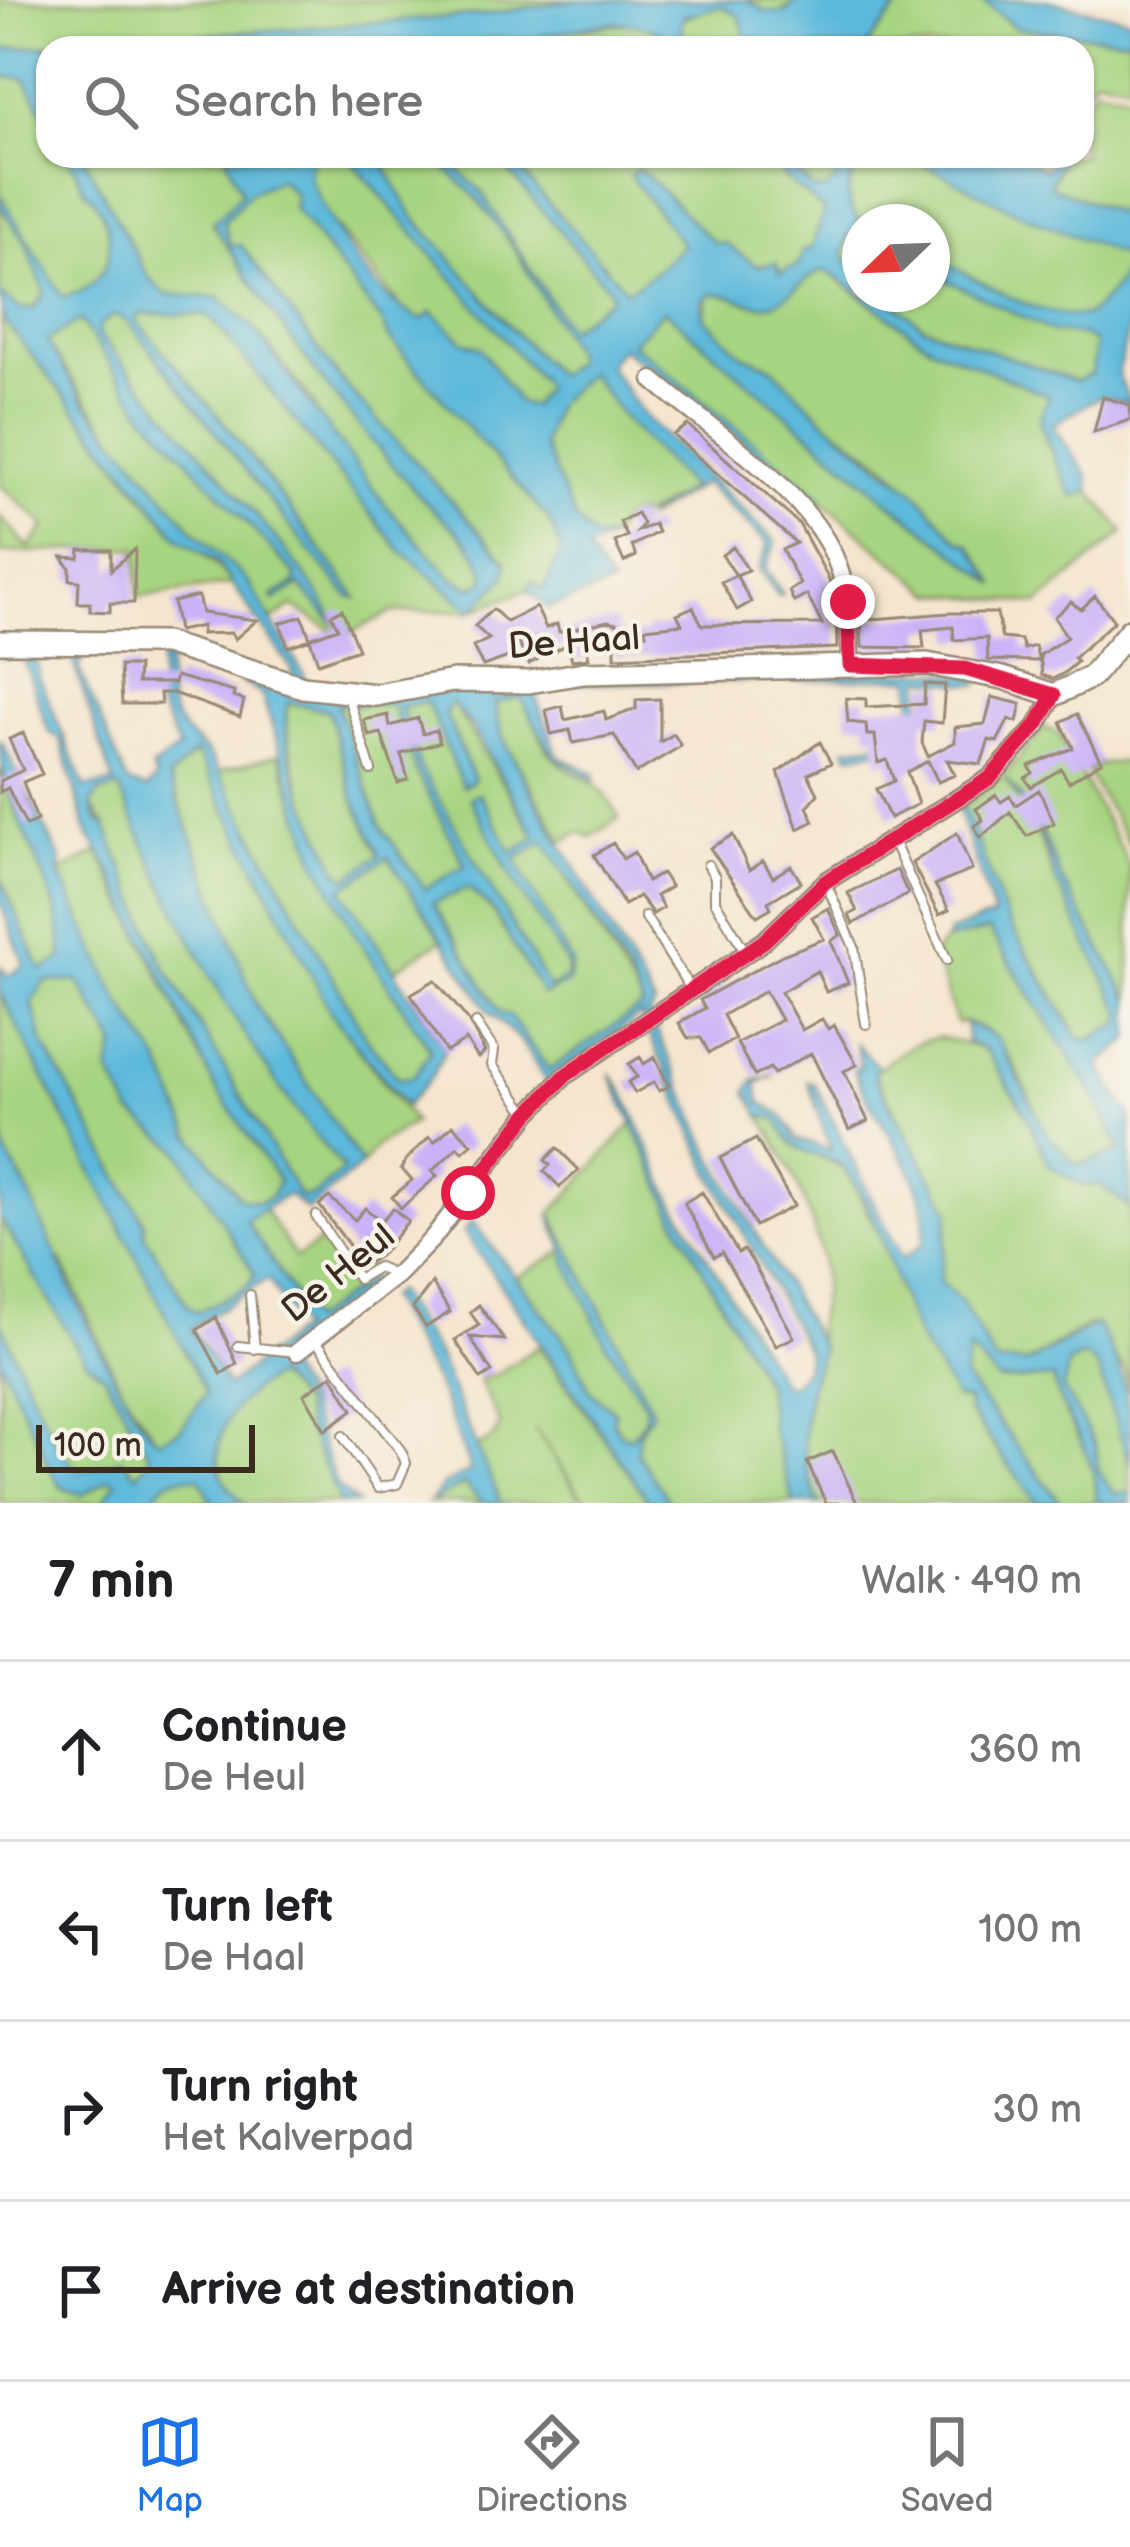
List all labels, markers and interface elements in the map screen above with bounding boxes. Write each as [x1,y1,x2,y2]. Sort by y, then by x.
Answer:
search box [36,36,1094,168]
icon: search [78,69,144,135]
text: Search here [174,75,423,130]
north arrow [842,204,950,312]
route end [821,575,875,629]
street label: De Haal [507,617,641,669]
route start [441,1166,495,1220]
street label: De Heul [274,1216,404,1332]
scale bar [36,1419,255,1472]
text: 100 m [54,1426,142,1466]
text: 7 min [48,1551,174,1612]
text: Walk · 490 m [861,1558,1082,1605]
text: Continue [162,1700,347,1755]
icon: ahead [48,1718,114,1784]
text: 360 m [968,1727,1082,1774]
text: De Heul [162,1755,306,1802]
text: Turn left [162,1880,333,1935]
icon: left [48,1898,114,1964]
text: 100 m [978,1907,1082,1954]
text: De Haal [162,1935,305,1982]
text: Turn right [162,2060,358,2115]
icon: right [48,2078,114,2144]
text: 30 m [992,2087,1082,2134]
text: Het Kalverpad [162,2115,414,2162]
icon: arrive [48,2258,114,2324]
text: Arrive at destination [162,2263,575,2318]
tab: Map [137,2409,203,2521]
tab: Directions [476,2409,628,2521]
tab: Saved [901,2409,993,2521]

